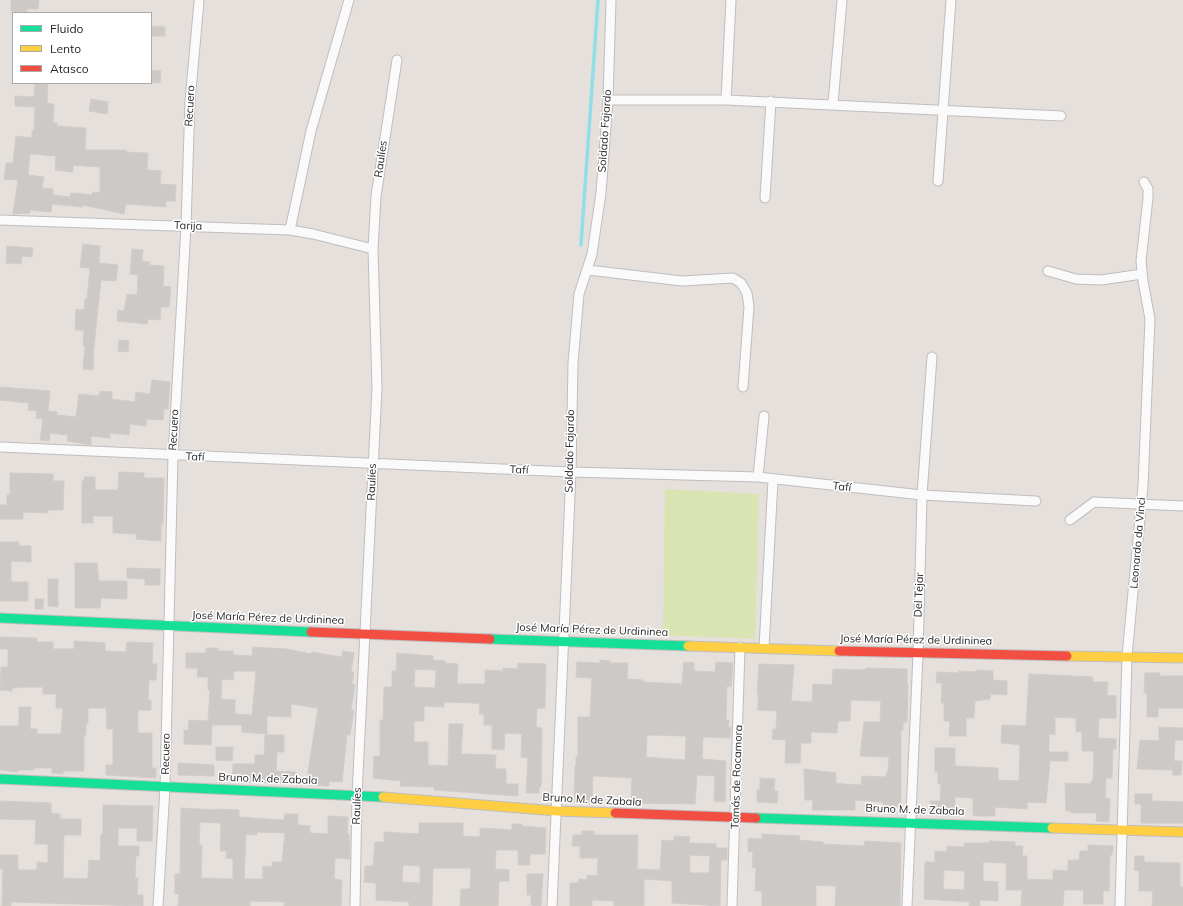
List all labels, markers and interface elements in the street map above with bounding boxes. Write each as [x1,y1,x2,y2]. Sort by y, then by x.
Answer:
legend [12,12,152,84]
text: Fluido [50,21,83,36]
text: Lento [50,41,81,56]
text: Atasco [50,61,89,76]
street label: Recuero [182,85,198,127]
street label: Soldado Fajardo [596,89,614,173]
street label: Raulíes [372,140,390,178]
street label: Tarija [174,219,202,233]
street label: Recuero [166,409,182,451]
street label: Soldado Fajardo [563,409,577,493]
street label: Tafí [185,450,205,464]
street label: Raulíes [365,463,379,501]
street label: Tafí [509,463,529,477]
street label: Tafí [832,479,852,495]
street label: Leonardo da Vinci [1127,497,1149,589]
street label: Del Tejar [912,572,926,618]
street label: José María Pérez de Urdininea [192,609,344,627]
street label: José María Pérez de Urdininea [516,621,668,639]
street label: José María Pérez de Urdininea [840,632,992,648]
street label: Tomás de Rocamora [729,725,745,829]
street label: Recuero [159,733,173,775]
street label: Bruno M. de Zabala [218,771,318,787]
street label: Raulíes [350,787,364,825]
street label: Bruno M. de Zabala [542,791,642,809]
street label: Bruno M. de Zabala [865,802,965,818]

